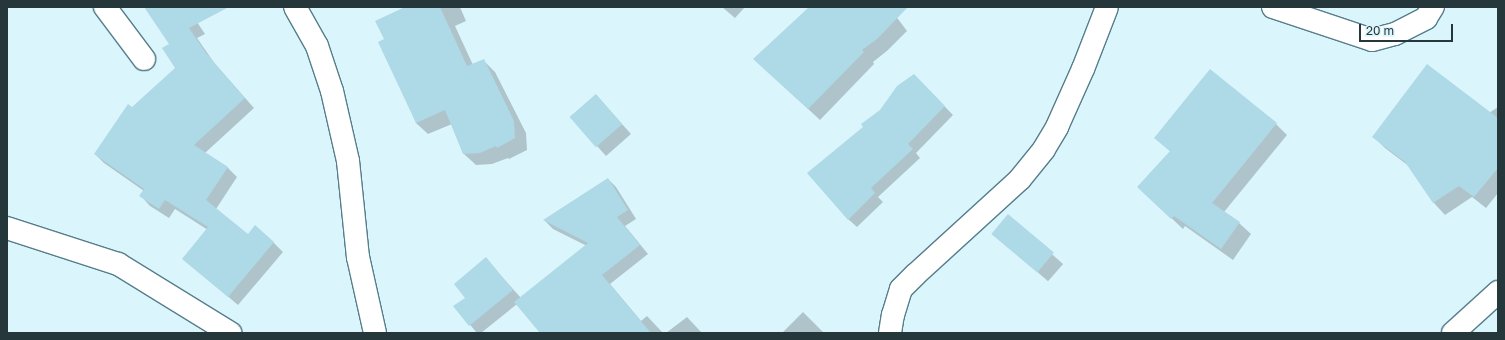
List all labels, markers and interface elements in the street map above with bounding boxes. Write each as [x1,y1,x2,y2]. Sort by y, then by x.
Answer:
scale bar [1361,16,1455,42]
text: 20 m [1366,23,1394,38]

